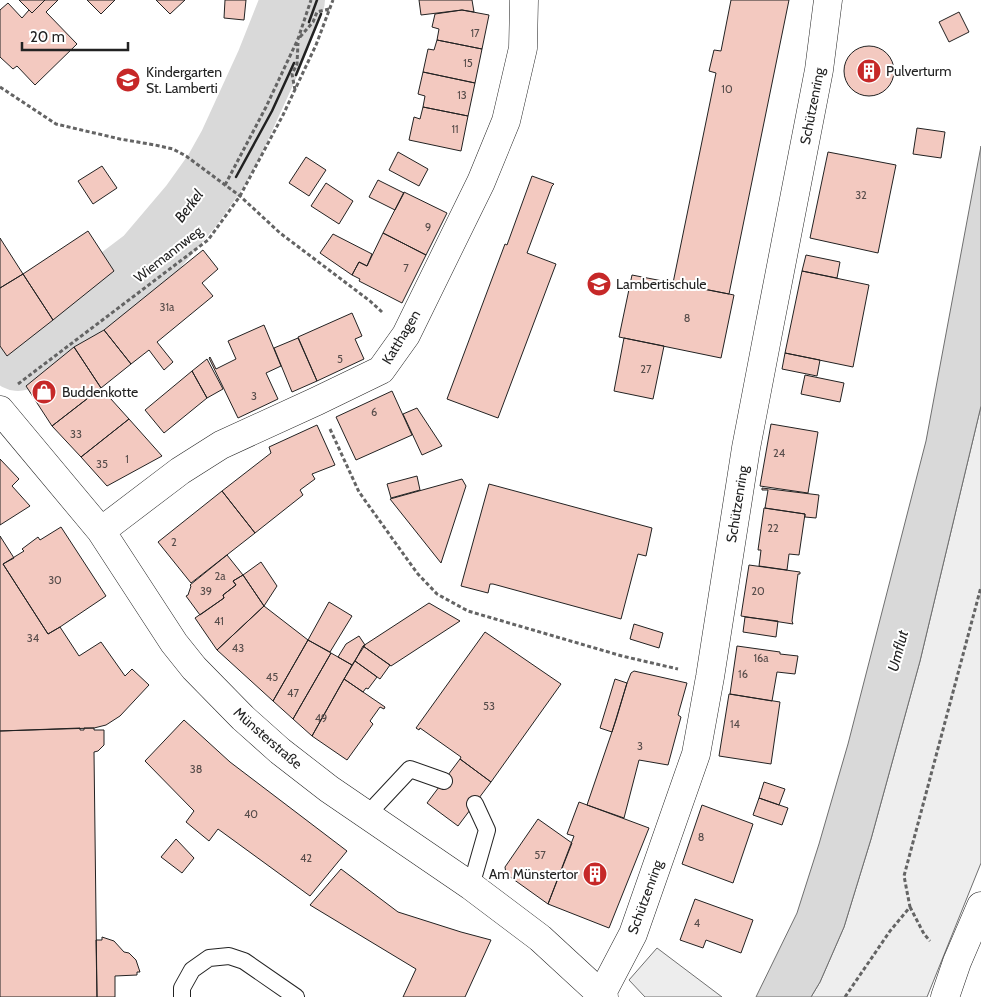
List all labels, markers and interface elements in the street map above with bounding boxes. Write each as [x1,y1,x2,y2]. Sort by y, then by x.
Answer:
scale bar [22,20,129,52]
house number: 17 [470,26,480,40]
text: 20 m [30,28,65,46]
house number: 15 [463,56,473,70]
building icon: Pulverturm [856,58,882,84]
place label: Pulverturm [886,62,952,80]
place label: Kindergarten St. Lamberti [146,63,222,97]
street label: Schützenring [796,65,828,146]
school or university icon: Kindergarten St. Lamberti [115,67,141,93]
house number: 10 [721,82,733,96]
house number: 13 [457,88,467,102]
house number: 11 [451,122,459,136]
water label: Berkel [171,186,207,226]
house number: 32 [855,188,867,202]
house number: 9 [425,220,431,234]
street label: Wiemannweg [130,221,207,286]
house number: 7 [403,261,409,275]
school or university icon: Lambertischule [586,271,612,297]
place label: Lambertischule [616,275,707,293]
house number: 31a [160,300,175,314]
street label: Katthagen [378,306,424,367]
house number: 8 [684,311,690,325]
house number: 5 [337,352,343,366]
house number: 27 [640,362,652,376]
shop icon: Buddenkotte [31,379,57,405]
place label: Buddenkotte [62,383,138,401]
house number: 3 [251,389,257,403]
house number: 6 [371,405,377,419]
house number: 33 [70,427,82,441]
house number: 24 [773,446,786,460]
house number: 1 [125,452,129,466]
house number: 35 [96,457,108,471]
street label: Schützenring [722,463,752,544]
house number: 22 [767,521,779,535]
house number: 2 [171,535,177,549]
house number: 2a [214,569,226,583]
house number: 30 [48,573,62,587]
house number: 39 [200,584,212,598]
house number: 20 [751,584,765,598]
house number: 41 [214,614,224,628]
water label: Umflut [884,628,912,673]
house number: 34 [27,631,40,645]
house number: 43 [232,641,244,655]
house number: 16a [753,651,769,665]
house number: 16 [738,667,748,681]
house number: 45 [266,670,278,684]
house number: 47 [287,686,299,700]
house number: 53 [483,699,495,713]
street label: Münsterstraße [230,703,306,773]
house number: 49 [315,711,327,725]
house number: 14 [730,717,741,731]
house number: 3 [637,739,643,753]
house number: 38 [190,762,202,776]
house number: 40 [244,807,258,821]
house number: 8 [698,830,704,844]
house number: 57 [534,848,546,862]
house number: 42 [300,851,312,865]
street label: Schützenring [623,856,667,937]
building icon: Am Münstertor [582,861,608,887]
place label: Am Münstertor [489,865,579,883]
house number: 4 [694,916,701,930]

